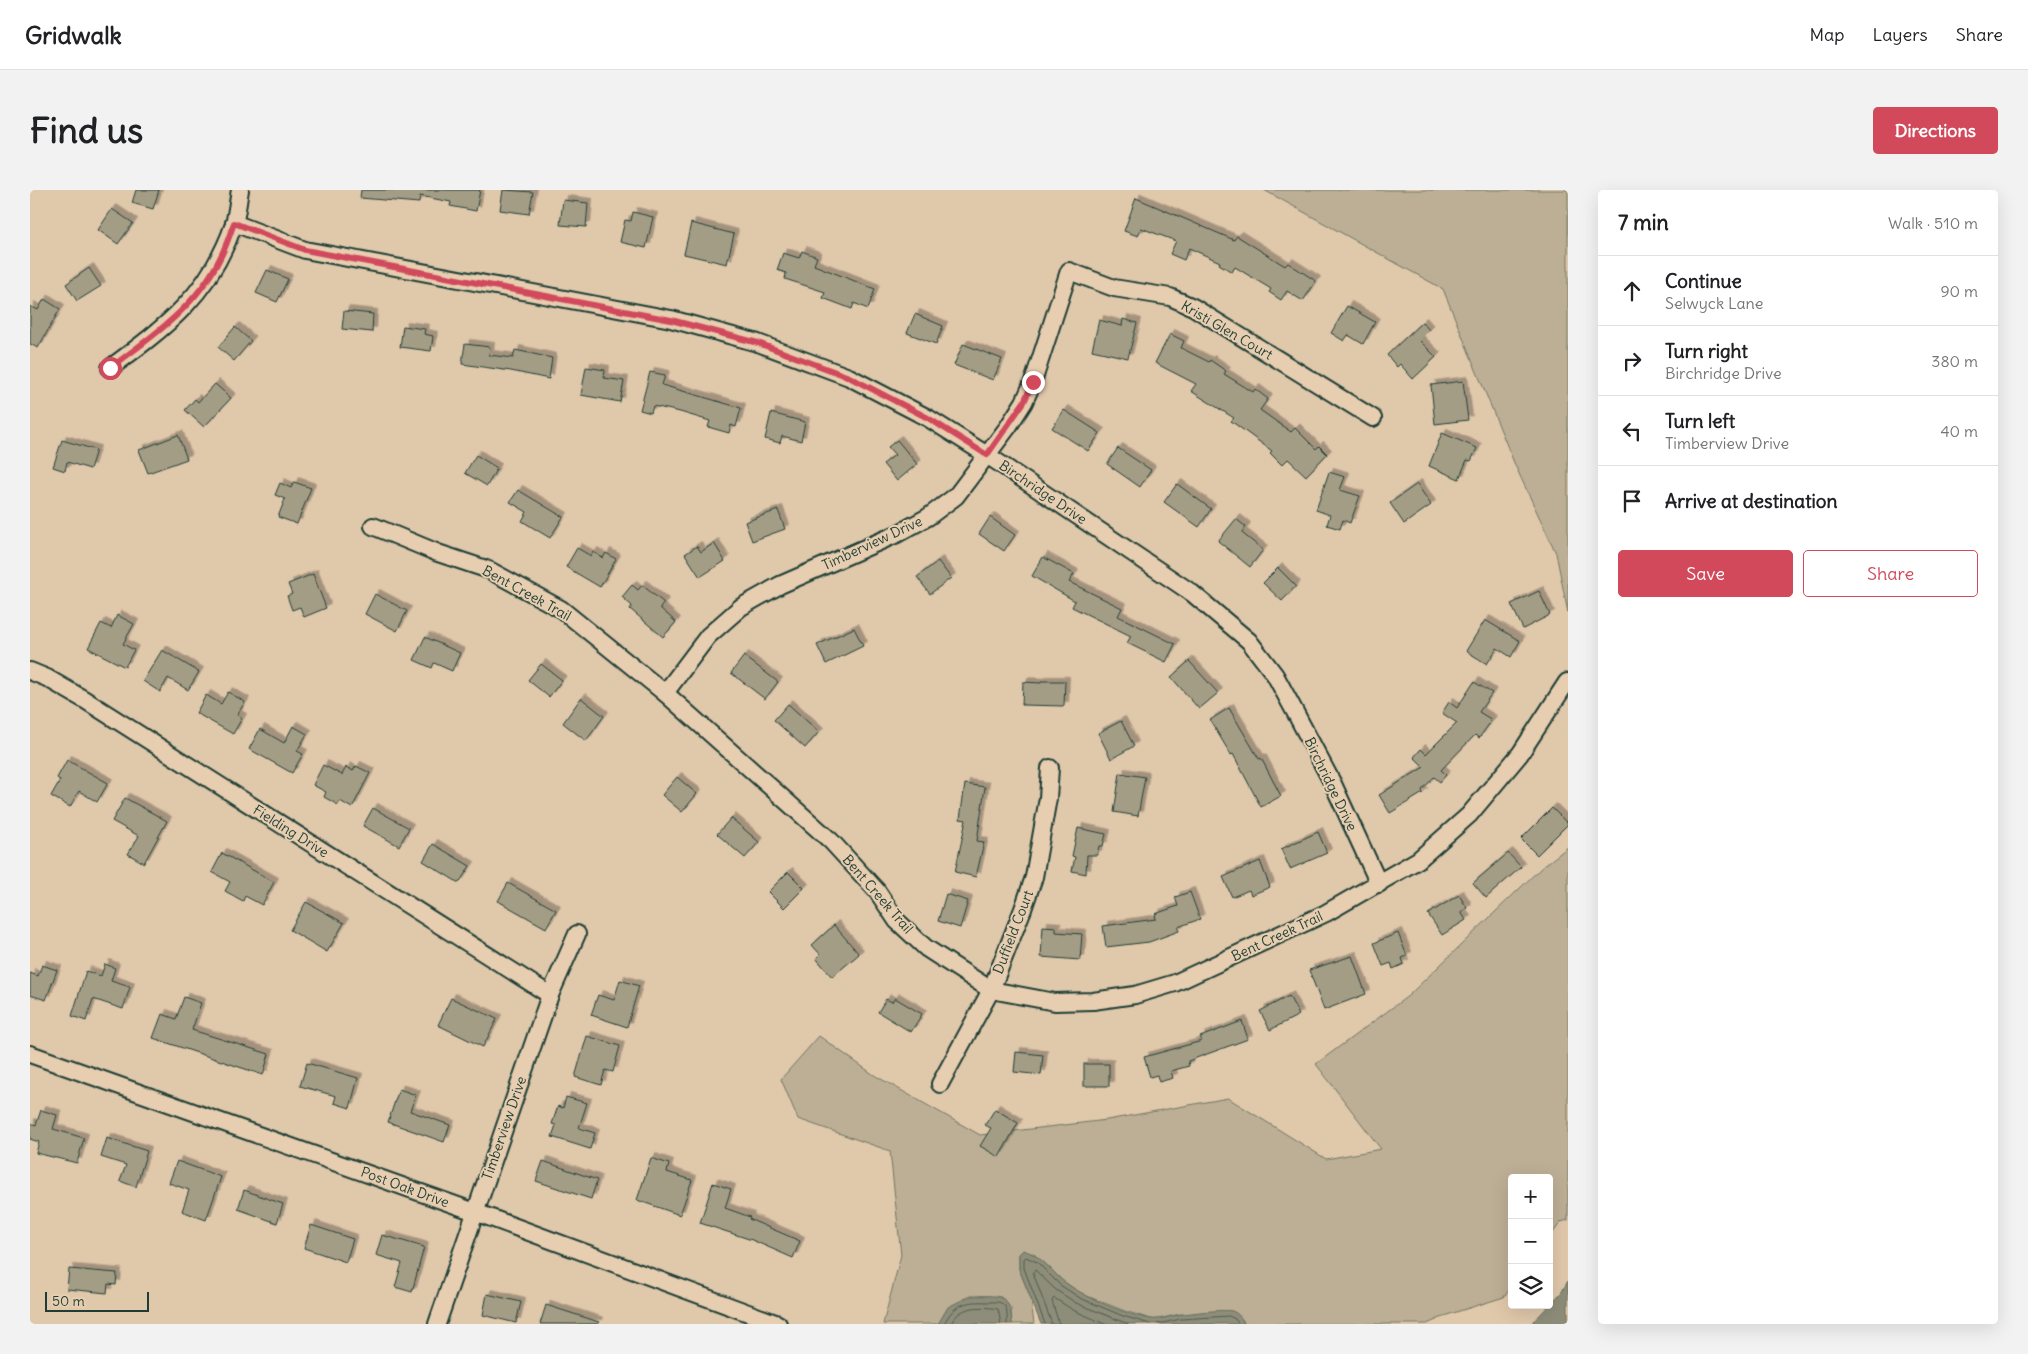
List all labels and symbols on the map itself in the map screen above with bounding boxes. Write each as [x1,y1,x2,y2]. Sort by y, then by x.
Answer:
street label: Kristi Glen Court [1178,296,1276,364]
route start [99,357,122,380]
route end [1022,371,1045,394]
street label: Birchridge Drive [996,456,1090,528]
street label: Timberview Drive [819,512,925,574]
street label: Bent Creek Trail [479,561,575,625]
street label: Birchridge Drive [1301,734,1361,834]
street label: Fielding Drive [250,801,332,861]
street label: Bent Creek Trail [839,851,917,937]
street label: Duffield Court [989,887,1037,976]
street label: Bent Creek Trail [1228,907,1326,965]
street label: Timberview Drive [478,1074,530,1182]
street label: Post Oak Drive [358,1163,452,1211]
scale bar [45,1289,149,1312]

